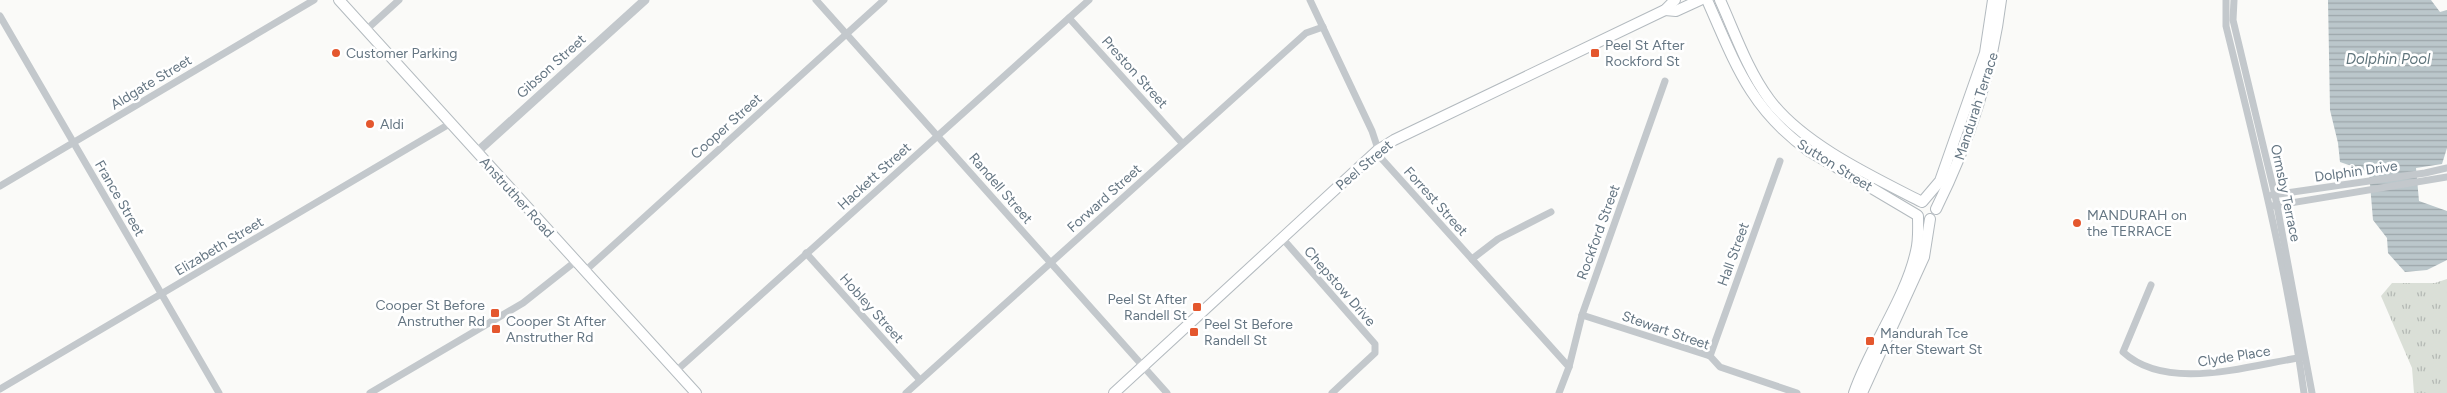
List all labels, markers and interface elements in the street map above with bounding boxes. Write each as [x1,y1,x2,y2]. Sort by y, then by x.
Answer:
street label: Gibson Street [513,31,589,102]
street label: Preston Street [1098,33,1171,112]
place label: Peel St After Rockford St [1605,37,1685,70]
place label: Customer Parking [346,45,457,62]
marker: Customer Parking [330,47,342,59]
marker: Peel St After Rockford St [1589,47,1601,59]
street label: Mandurah Terrace [1951,50,2002,162]
water label: Dolphin Pool [2346,50,2431,68]
street label: Aldgate Street [108,52,195,113]
street label: Cooper Street [687,90,765,163]
place label: Aldi [380,116,404,133]
marker: Aldi [364,118,376,130]
street label: Sutton Street [1794,136,1876,195]
street label: Peel Street [1332,137,1396,194]
street label: Hackett Street [834,139,914,214]
street label: Ormsby Terrace [2267,143,2304,244]
street label: Randell Street [965,149,1036,227]
street label: Anstruther Road [476,153,557,241]
street label: France Street [91,157,148,239]
street label: Dolphin Drive [2313,157,2399,186]
street label: Forward Street [1064,161,1145,236]
street label: Forrest Street [1400,163,1471,239]
street label: Rockford Street [1573,182,1624,282]
place label: MANDURAH on the TERRACE [2087,207,2187,240]
street label: Elizabeth Street [172,213,267,280]
marker: MANDURAH on the TERRACE [2071,217,2083,229]
street label: Hall Street [1714,220,1753,288]
street label: Chepstow Drive [1300,243,1379,330]
street label: Hobley Street [836,270,907,346]
place label: Peel St After Randell St [1108,291,1187,324]
place label: Cooper St Before Anstruther Rd [375,297,485,330]
marker: Peel St After Randell St [1191,301,1203,313]
marker: Cooper St Before Anstruther Rd [489,307,501,319]
street label: Stewart Street [1620,307,1712,353]
place label: Cooper St After Anstruther Rd [506,313,606,346]
place label: Peel St Before Randell St [1204,316,1293,349]
marker: Cooper St After Anstruther Rd [490,323,502,335]
place label: Mandurah Tce After Stewart St [1880,325,1982,358]
marker: Peel St Before Randell St [1188,326,1200,338]
marker: Mandurah Tce After Stewart St [1864,335,1876,347]
street label: Clyde Place [2197,342,2272,371]

